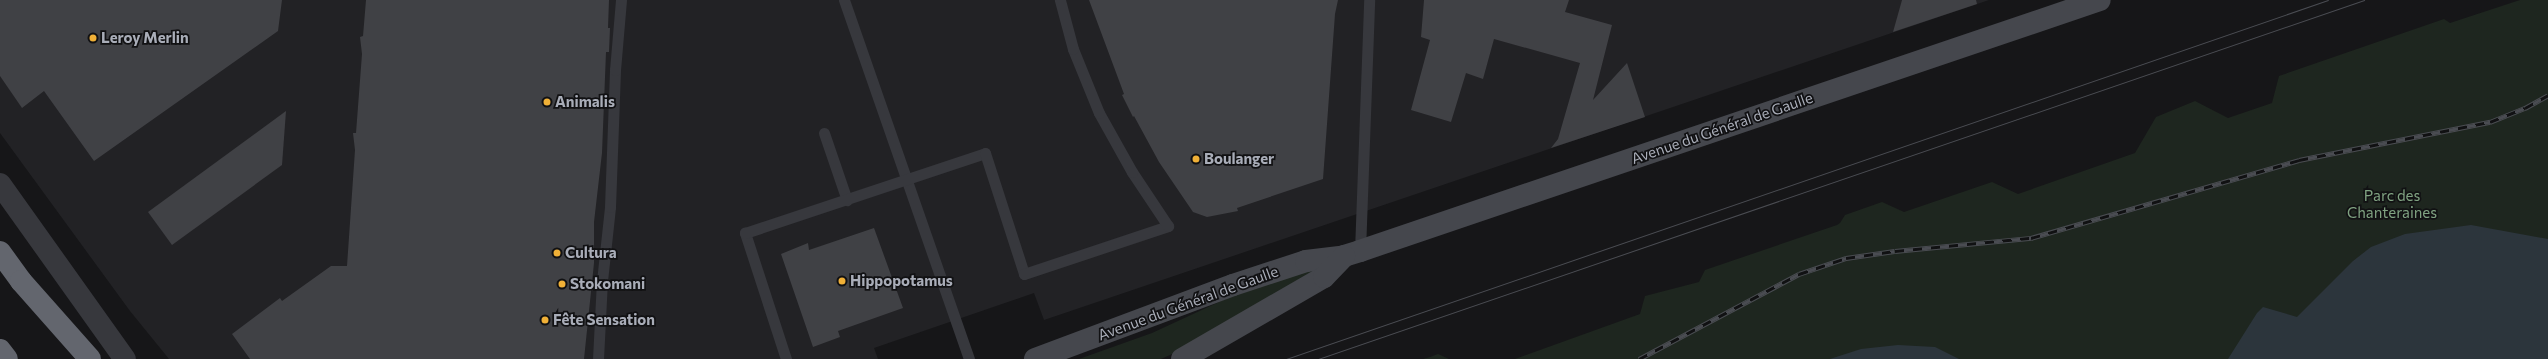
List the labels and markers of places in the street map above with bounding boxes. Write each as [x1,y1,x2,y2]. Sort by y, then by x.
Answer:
place label: Leroy Merlin [101,29,189,47]
marker: Leroy Merlin [88,33,98,43]
place label: Animalis [555,93,615,111]
marker: Animalis [542,97,552,107]
place label: Boulanger [1204,150,1274,168]
marker: Boulanger [1191,154,1201,164]
place label: Cultura [565,244,617,262]
marker: Cultura [552,248,562,258]
place label: Hippopotamus [850,272,953,290]
place label: Stokomani [570,275,645,293]
marker: Hippopotamus [837,276,847,286]
marker: Stokomani [557,279,567,289]
place label: Fête Sensation [553,311,655,329]
marker: Fête Sensation [540,315,550,325]

